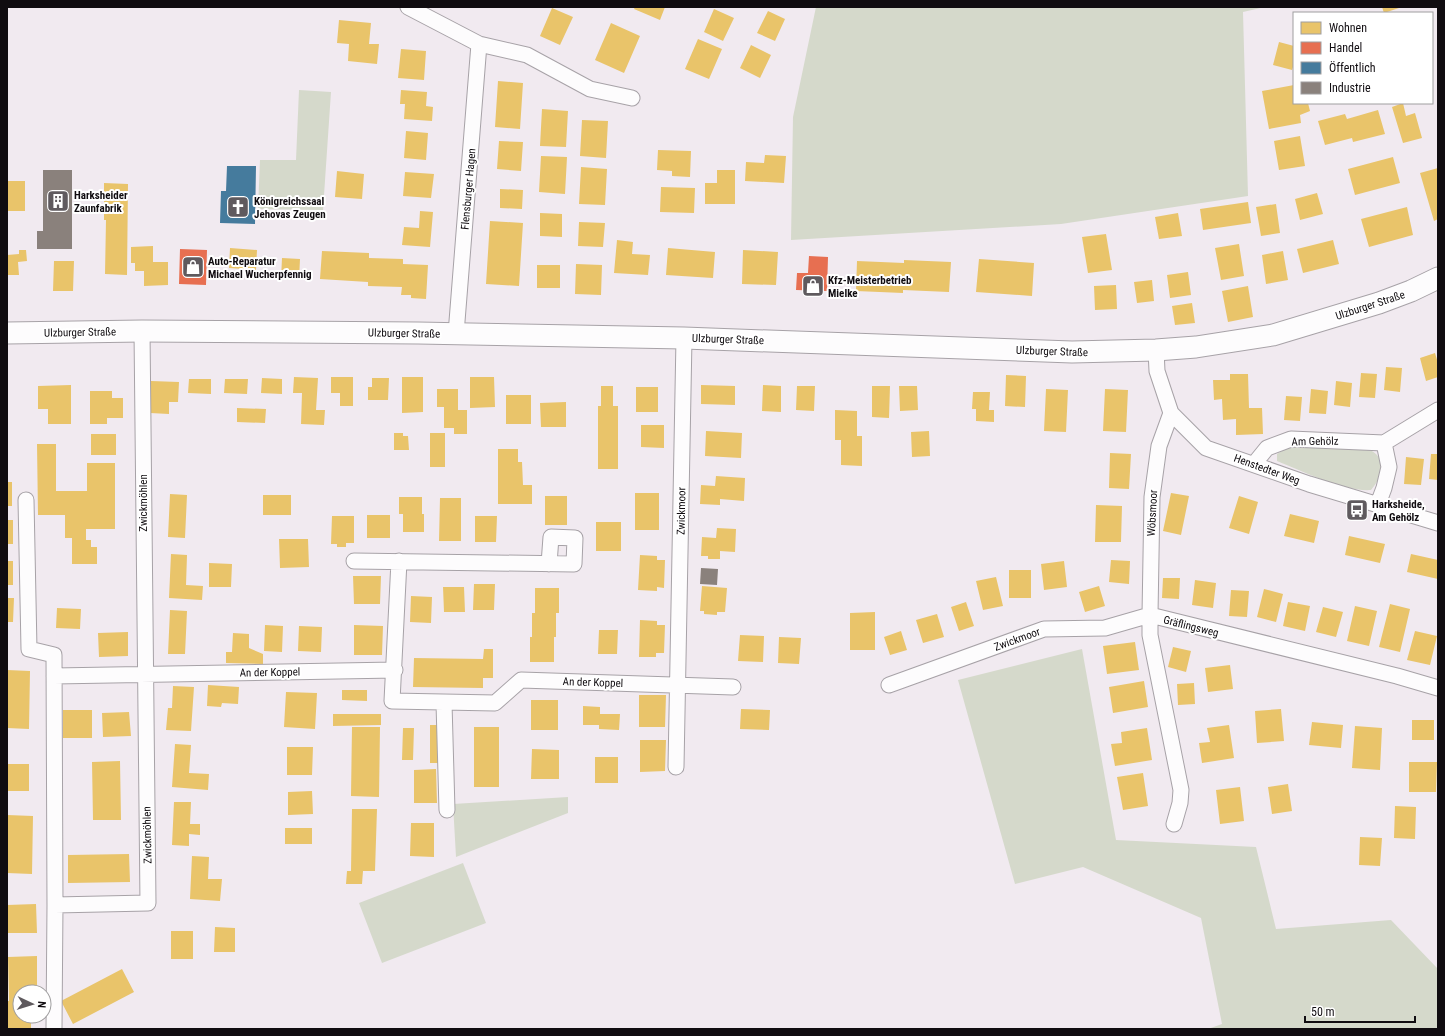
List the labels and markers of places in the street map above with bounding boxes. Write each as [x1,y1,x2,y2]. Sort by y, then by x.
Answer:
building icon: Harksheider Zaunfabrik [45,188,71,214]
place label: Harksheider Zaunfabrik [74,189,128,215]
church icon: Königreichssaal Jehovas Zeugen [225,194,251,220]
place label: Königreichssaal Jehovas Zeugen [254,195,326,221]
shop icon: Auto-Reparatur Michael Wucherpfennig [180,254,206,280]
place label: Auto-Reparatur Michael Wucherpfennig [208,255,312,281]
shop icon: Kfz-Meisterbetrieb Mielke [800,273,826,299]
place label: Kfz-Meisterbetrieb Mielke [828,274,912,300]
bus stop icon: Harksheide, Am Gehölz [1344,497,1370,523]
place label: Harksheide, Am Gehölz [1372,498,1425,524]

